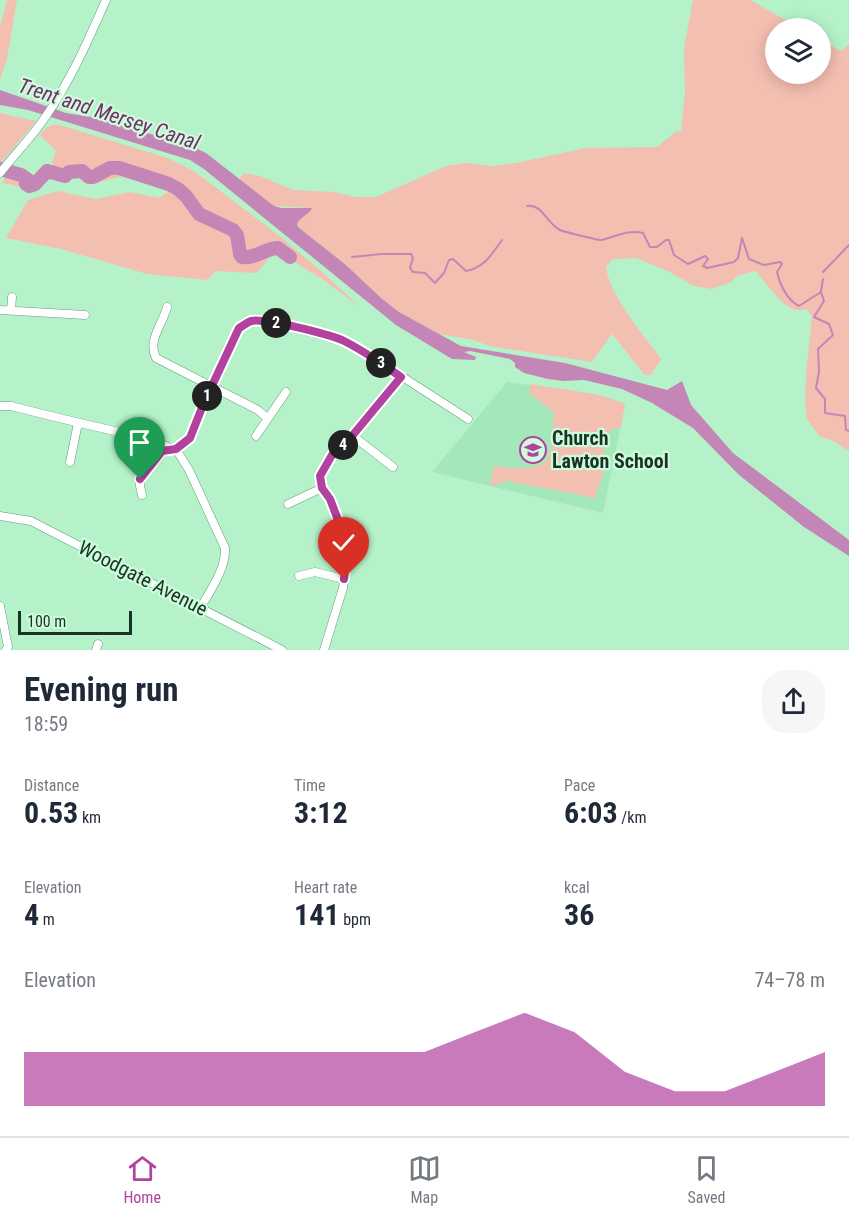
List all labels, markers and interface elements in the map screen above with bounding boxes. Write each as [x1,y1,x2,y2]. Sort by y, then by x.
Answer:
map controls [765,18,831,84]
button: layers [765,18,831,84]
water label: Trent and Mersey Canal [15,73,203,155]
pin: 2 [261,308,291,338]
text: 2 [272,313,280,332]
pin: 3 [366,348,396,378]
text: 3 [377,353,385,372]
pin: 1 [192,381,222,411]
text: 1 [203,386,211,405]
pin [114,417,165,479]
icon: arrive [123,426,156,459]
place label: Church Lawton School [552,426,669,473]
pin: 4 [328,430,358,460]
text: 4 [339,435,347,454]
school or university icon: Church Lawton School [518,435,548,465]
pin [318,517,369,579]
icon: check [327,526,360,559]
street label: Woodgate Avenue [74,535,212,621]
scale bar [18,608,132,636]
text: 100 m [27,612,66,631]
text: Evening run [24,670,179,709]
button: share [762,670,825,733]
text: 18:59 [24,712,68,736]
text: Distance [24,776,79,795]
text: Time [294,776,326,795]
text: Pace [564,776,595,795]
text: 0.53 [24,795,78,830]
text: 3:12 [294,795,348,830]
text: 6:03 [564,795,618,830]
text: km [78,808,101,827]
text: /km [618,808,647,827]
text: Elevation [24,878,82,897]
text: Heart rate [294,878,357,897]
text: kcal [564,878,590,897]
text: 4 [24,897,39,932]
text: 141 [294,897,339,932]
text: 36 [564,897,594,932]
text: m [39,910,55,929]
text: bpm [339,910,371,929]
text: Elevation [24,968,96,992]
text: 74–78 m [754,968,825,992]
tab: Home [123,1152,161,1207]
tab: Map [408,1152,441,1207]
tab: Saved [688,1152,726,1207]

